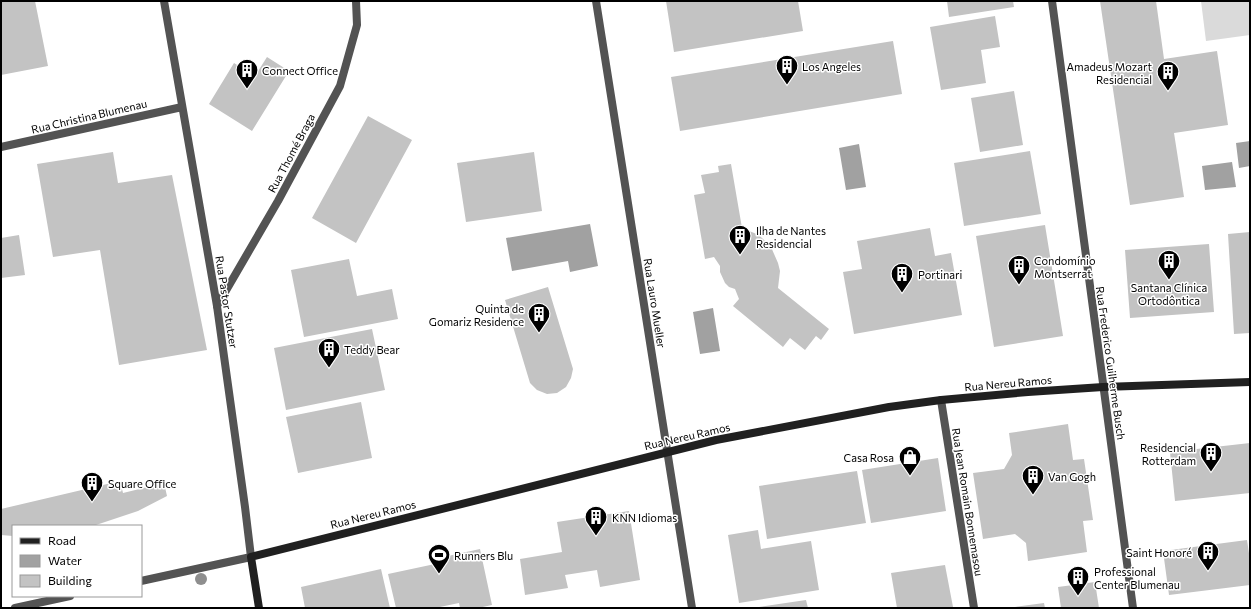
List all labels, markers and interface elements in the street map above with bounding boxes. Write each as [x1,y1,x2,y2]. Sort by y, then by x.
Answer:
building icon: Los Angeles [774,53,800,86]
building icon: Connect Office [234,57,260,90]
building icon: Amadeus Mozart Residencial [1155,59,1181,92]
place label: Los Angeles [802,60,861,73]
place label: Amadeus Mozart Residencial [1066,60,1152,86]
place label: Connect Office [262,64,338,77]
street label: Rua Christina Blumenau [30,96,148,136]
street label: Rua Thomé Braga [265,111,317,195]
building icon: Ilha de Nantes Residencial [727,223,753,256]
place label: Ilha de Nantes Residencial [756,224,826,250]
building icon: Santana Clínica Ortodôntica [1156,248,1182,281]
building icon: Condomínio Montserrat [1006,253,1032,286]
place label: Condomínio Montserrat [1034,254,1096,280]
street label: Rua Pastor Stutzer [213,255,241,350]
street label: Rua Lauro Mueller [641,257,669,349]
building icon: Portinari [889,261,915,294]
place label: Portinari [918,268,962,281]
place label: Santana Clínica Ortodôntica [1131,281,1207,307]
street label: Rua Frederico Guilherme Busch [1094,285,1128,441]
building icon: Quinta de Gomariz Residence [526,301,552,334]
place label: Quinta de Gomariz Residence [429,302,524,328]
building icon: Teddy Bear [316,336,342,369]
place label: Teddy Bear [344,343,400,356]
street label: Rua Nereu Ramos [964,373,1052,393]
street label: Rua Nereu Ramos [643,420,731,452]
street label: Rua Jean Romain Bonnemasou [949,427,986,577]
building icon: Residencial Rotterdam [1198,440,1224,473]
place label: Residencial Rotterdam [1140,441,1196,467]
shop icon: Casa Rosa [897,444,923,477]
place label: Casa Rosa [844,451,894,464]
building icon: Van Gogh [1020,463,1046,496]
building icon: Square Office [79,470,105,503]
place label: Van Gogh [1048,470,1096,483]
place label: Square Office [108,477,177,490]
street label: Rua Nereu Ramos [329,497,417,531]
building icon: KNN Idiomas [583,504,609,537]
place label: KNN Idiomas [612,511,677,524]
legend [12,525,142,597]
text: Road [48,533,76,547]
building icon: Saint Honoré [1195,539,1221,572]
sports icon: Runners Blu [426,542,452,575]
place label: Saint Honoré [1126,546,1192,559]
place label: Runners Blu [454,549,513,562]
text: Water [48,553,82,567]
building icon: Professional Center Blumenau [1065,564,1091,597]
place label: Professional Center Blumenau [1094,565,1180,591]
text: Building [48,573,92,587]

